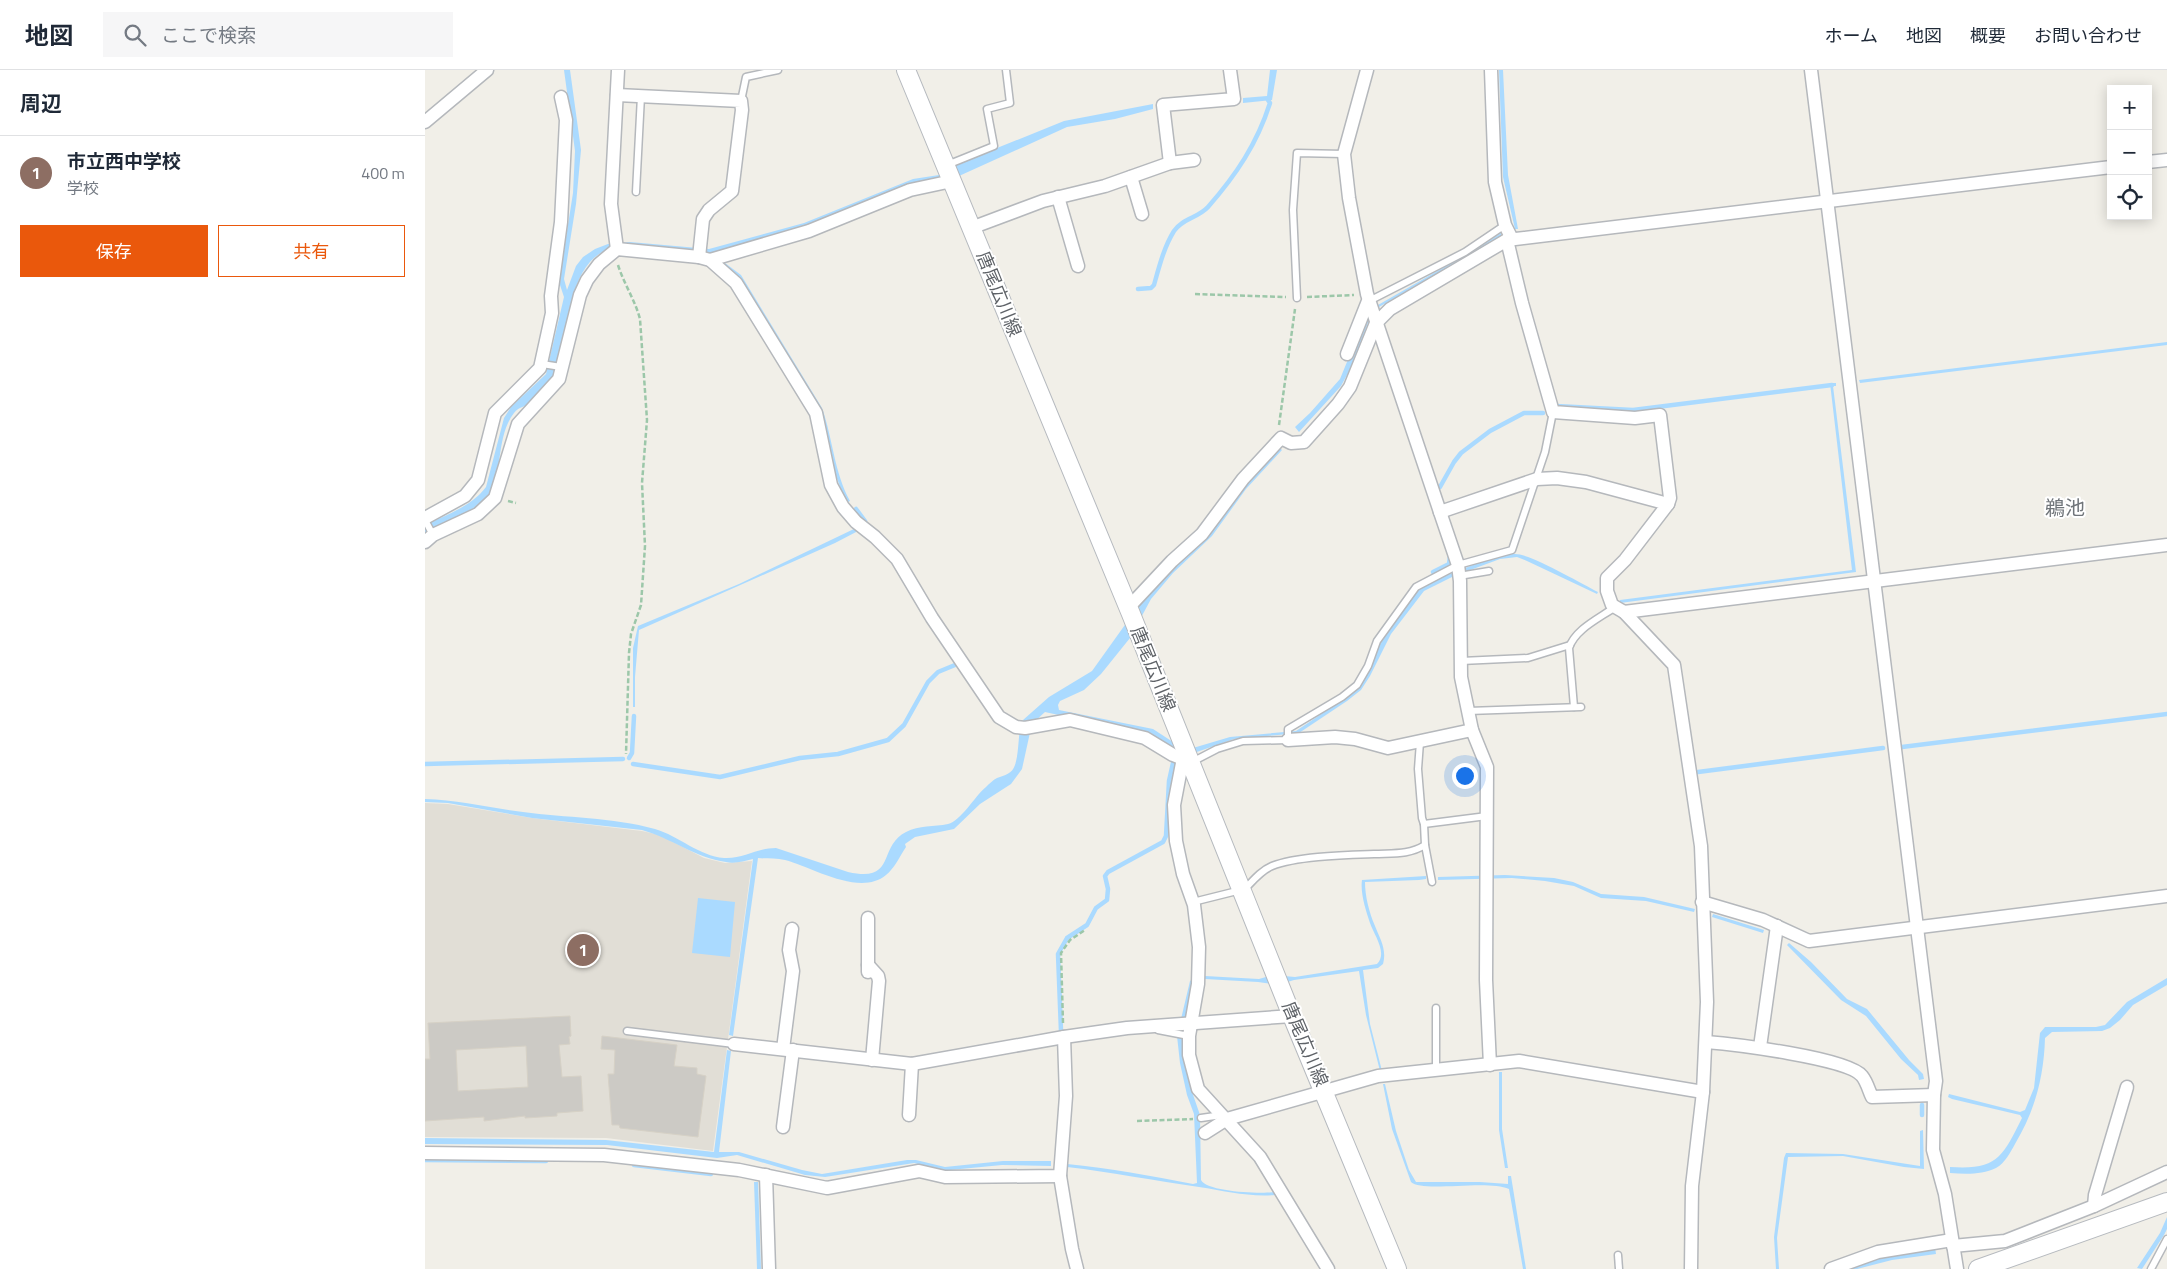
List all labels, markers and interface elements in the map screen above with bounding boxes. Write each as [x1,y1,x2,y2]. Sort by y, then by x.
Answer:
search box [103,12,453,57]
text: 地図 [25,17,73,53]
text: ここで検索 [161,20,256,49]
icon: search [121,21,149,49]
text: ホーム [1825,22,1878,49]
text: 地図 [1906,22,1942,49]
text: 概要 [1970,22,2006,49]
text: お問い合わせ [2034,22,2142,49]
map controls [2107,85,2152,220]
button: + [2107,85,2152,130]
text: 周辺 [20,87,62,119]
button: − [2107,130,2152,175]
text: 市立西中学校 [67,146,181,175]
text: 1 [32,161,40,185]
text: 400 m [361,161,405,185]
button: locate [2107,175,2152,220]
text: 学校 [67,176,99,200]
button: 保存 [20,225,208,277]
button: 共有 [218,225,405,277]
street label: 唐尾広川線 [970,247,1029,341]
district label: 鵜池 [2045,492,2085,523]
street label: 唐尾広川線 [1124,622,1183,716]
your location [1452,763,1478,789]
pin: 1 [567,931,599,969]
street label: 唐尾広川線 [1275,997,1335,1091]

